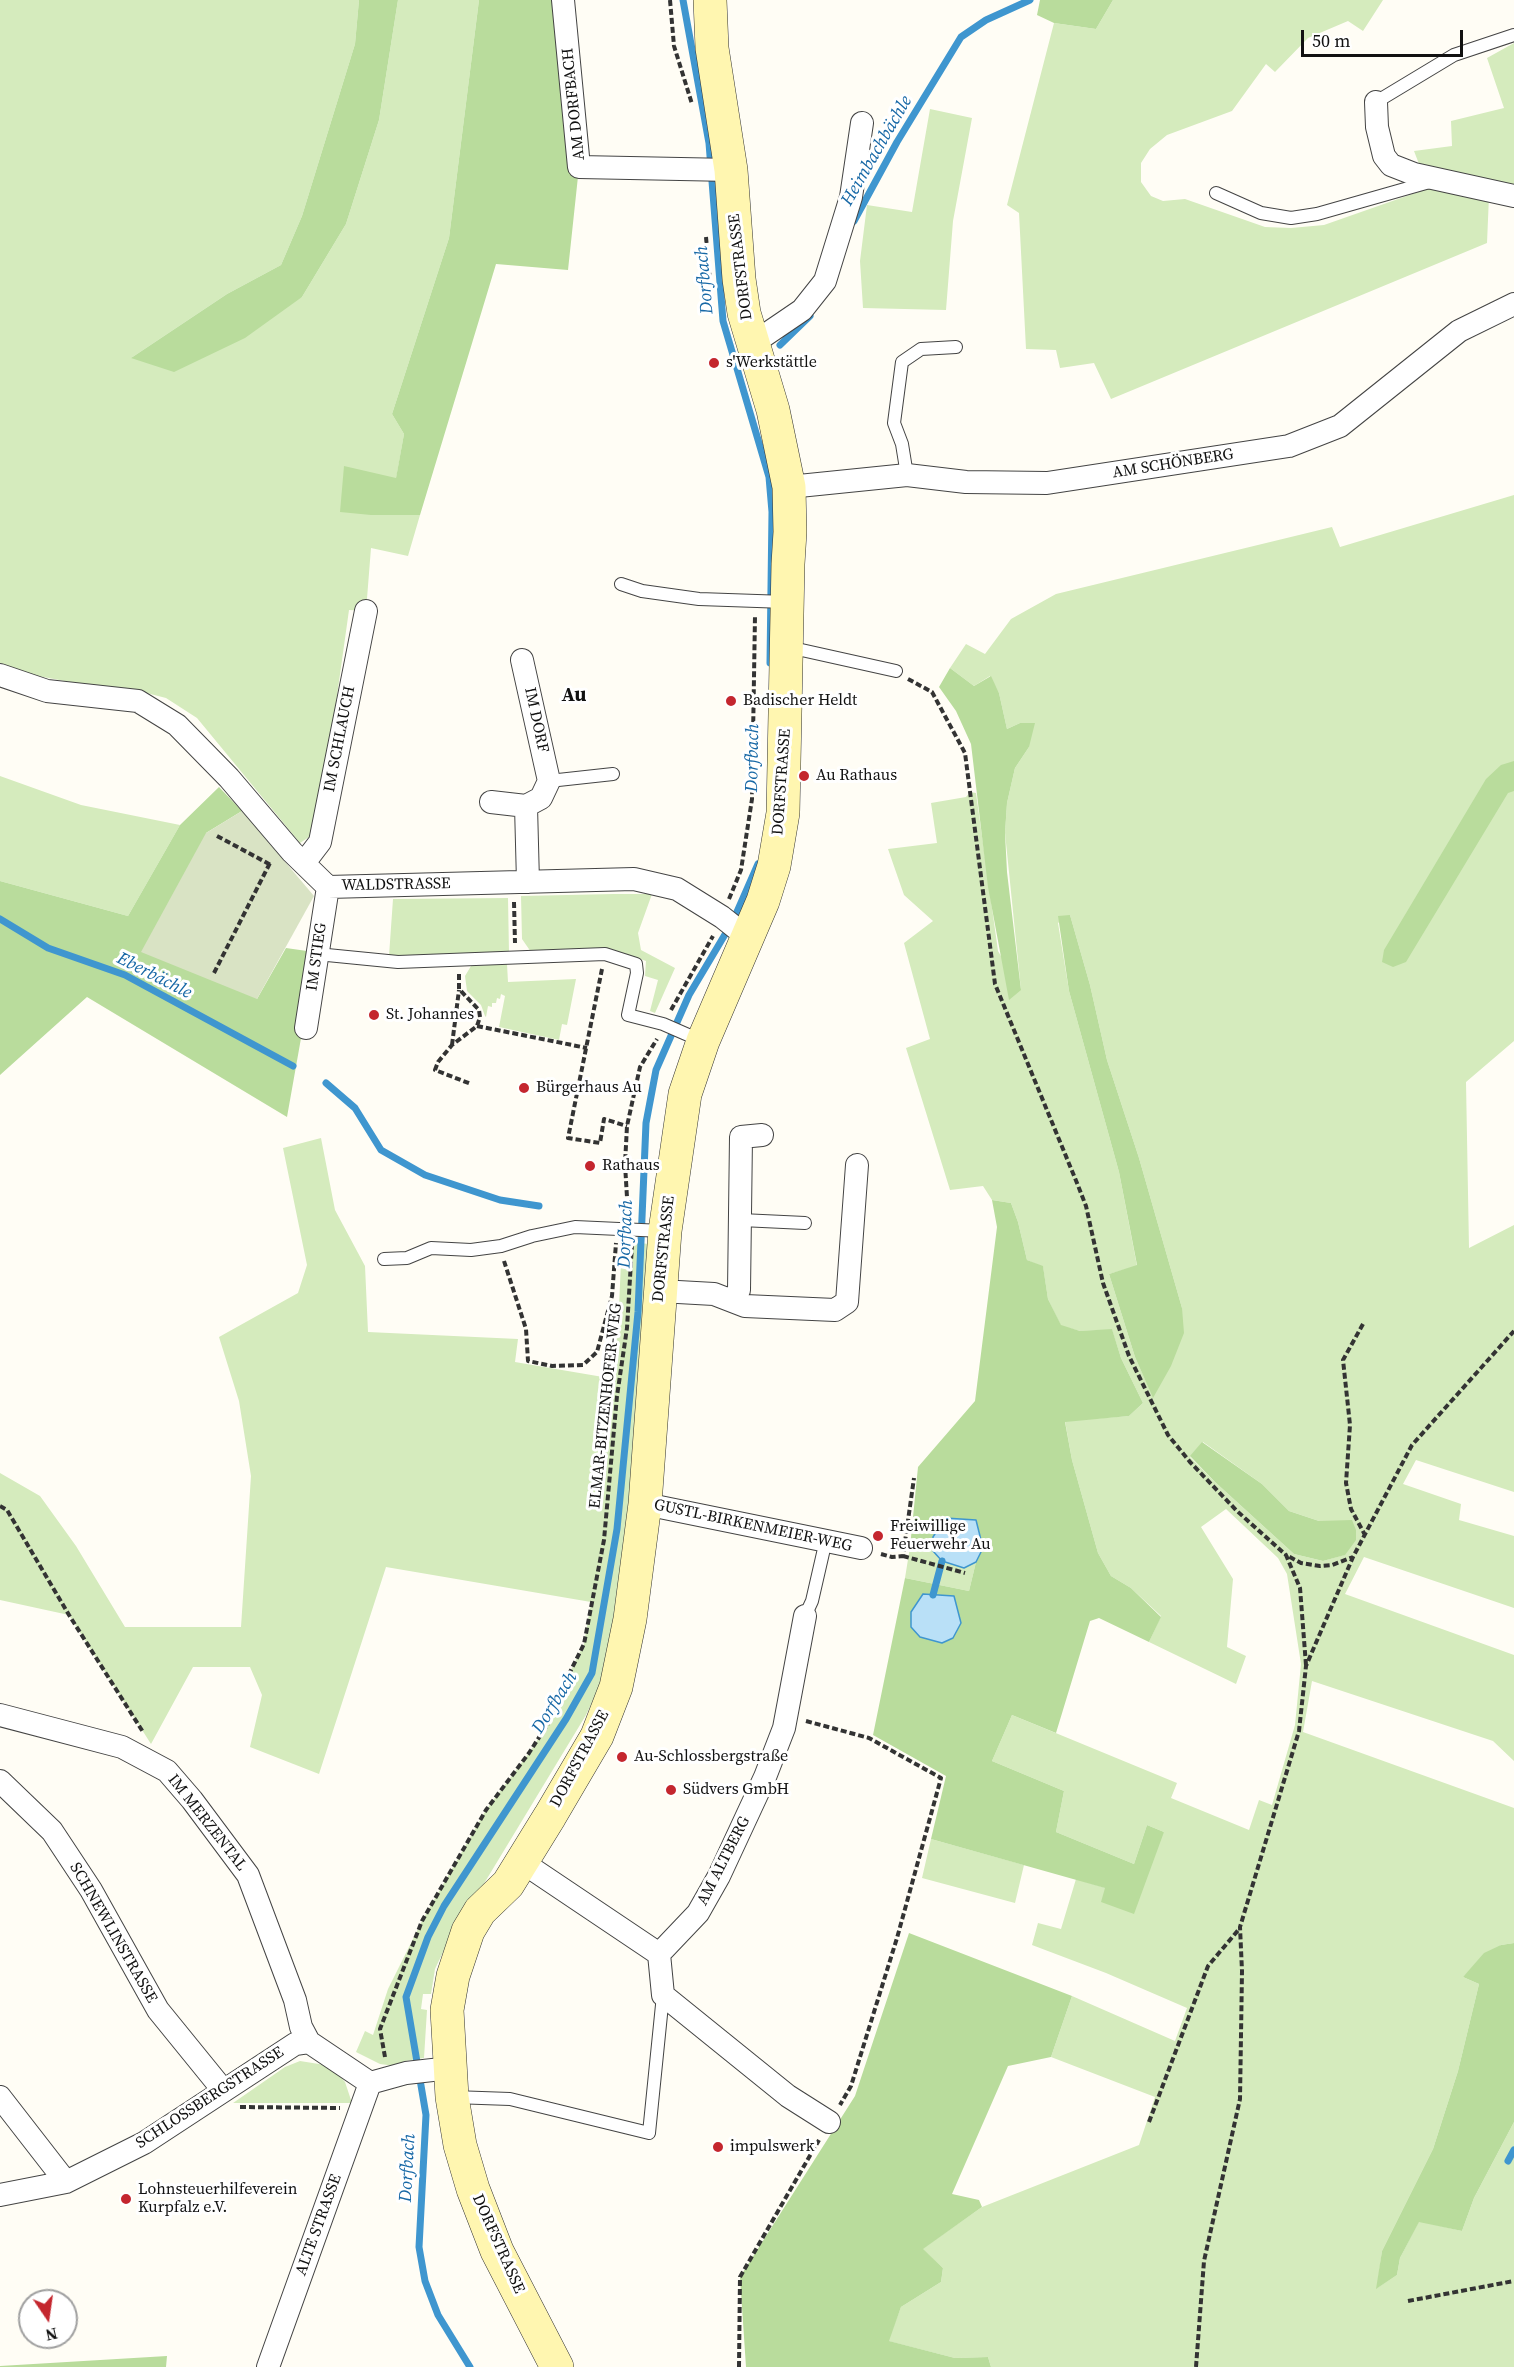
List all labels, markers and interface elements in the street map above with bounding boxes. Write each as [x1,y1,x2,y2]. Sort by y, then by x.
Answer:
scale bar [1304,18,1466,56]
text: 50 m [1312,28,1350,53]
street label: AM DORFBACH [559,47,589,161]
water label: Heimbachbächle [837,92,917,210]
street label: DORFSTRASSE [725,213,757,321]
water label: Dorfbach [691,245,719,315]
place label: s'Werkstättle [726,353,817,373]
marker: s'Werkstättle [707,356,721,370]
street label: AM SCHÖNBERG [1111,445,1235,483]
street label: IM SCHLAUCH [320,684,360,794]
district label: Au [562,684,586,708]
street label: IM DORF [520,686,552,754]
place label: Badischer Heldt [743,691,857,711]
marker: Badischer Heldt [724,694,738,708]
water label: Dorfbach [742,724,764,792]
street label: DORFSTRASSE [769,728,795,836]
place label: Au Rathaus [816,766,897,786]
marker: Au Rathaus [797,769,811,783]
street label: WALDSTRASSE [341,874,451,896]
street label: IM STIEG [303,922,331,992]
water label: Eberbächle [113,948,195,1004]
place label: St. Johannes [386,1005,474,1025]
marker: St. Johannes [367,1008,381,1022]
place label: Bürgerhaus Au [536,1078,642,1098]
marker: Bürgerhaus Au [517,1081,531,1095]
place label: Rathaus [602,1156,660,1176]
marker: Rathaus [583,1159,597,1173]
street label: DORFSTRASSE [649,1195,679,1303]
water label: Dorfbach [614,1199,638,1269]
street label: ELMAR-BITZENHOFER-WEG [586,1302,626,1510]
street label: GUSTL-BIRKENMEIER-WEG [652,1496,854,1556]
place label: Freiwillige Feuerwehr Au [890,1517,991,1555]
marker: Freiwillige Feuerwehr Au [871,1529,885,1543]
water label: Dorfbach [528,1668,582,1738]
street label: DORFSTRASSE [546,1707,614,1811]
place label: Au-Schlossbergstraße [634,1747,788,1767]
marker: Au-Schlossbergstraße [615,1750,629,1764]
street label: IM MERZENTAL [163,1771,251,1875]
place label: Südvers GmbH [683,1780,789,1800]
marker: Südvers GmbH [664,1783,678,1797]
street label: AM ALTBERG [693,1813,755,1909]
street label: SCHNEWLINSTRASSE [65,1859,161,2007]
street label: SCHLOSSBERGSTRASSE [132,2043,288,2153]
water label: Dorfbach [395,2133,421,2203]
place label: impulswerk [730,2137,815,2157]
marker: impulswerk [711,2140,725,2154]
street label: ALTE STRASSE [292,2172,346,2278]
place label: Lohnsteuerhilfeverein Kurpfalz e.V. [138,2180,297,2218]
street label: DORFSTRASSE [468,2191,528,2297]
marker: Lohnsteuerhilfeverein Kurpfalz e.V. [119,2192,133,2206]
north arrow [18,2289,78,2349]
text: N [43,2323,60,2347]

